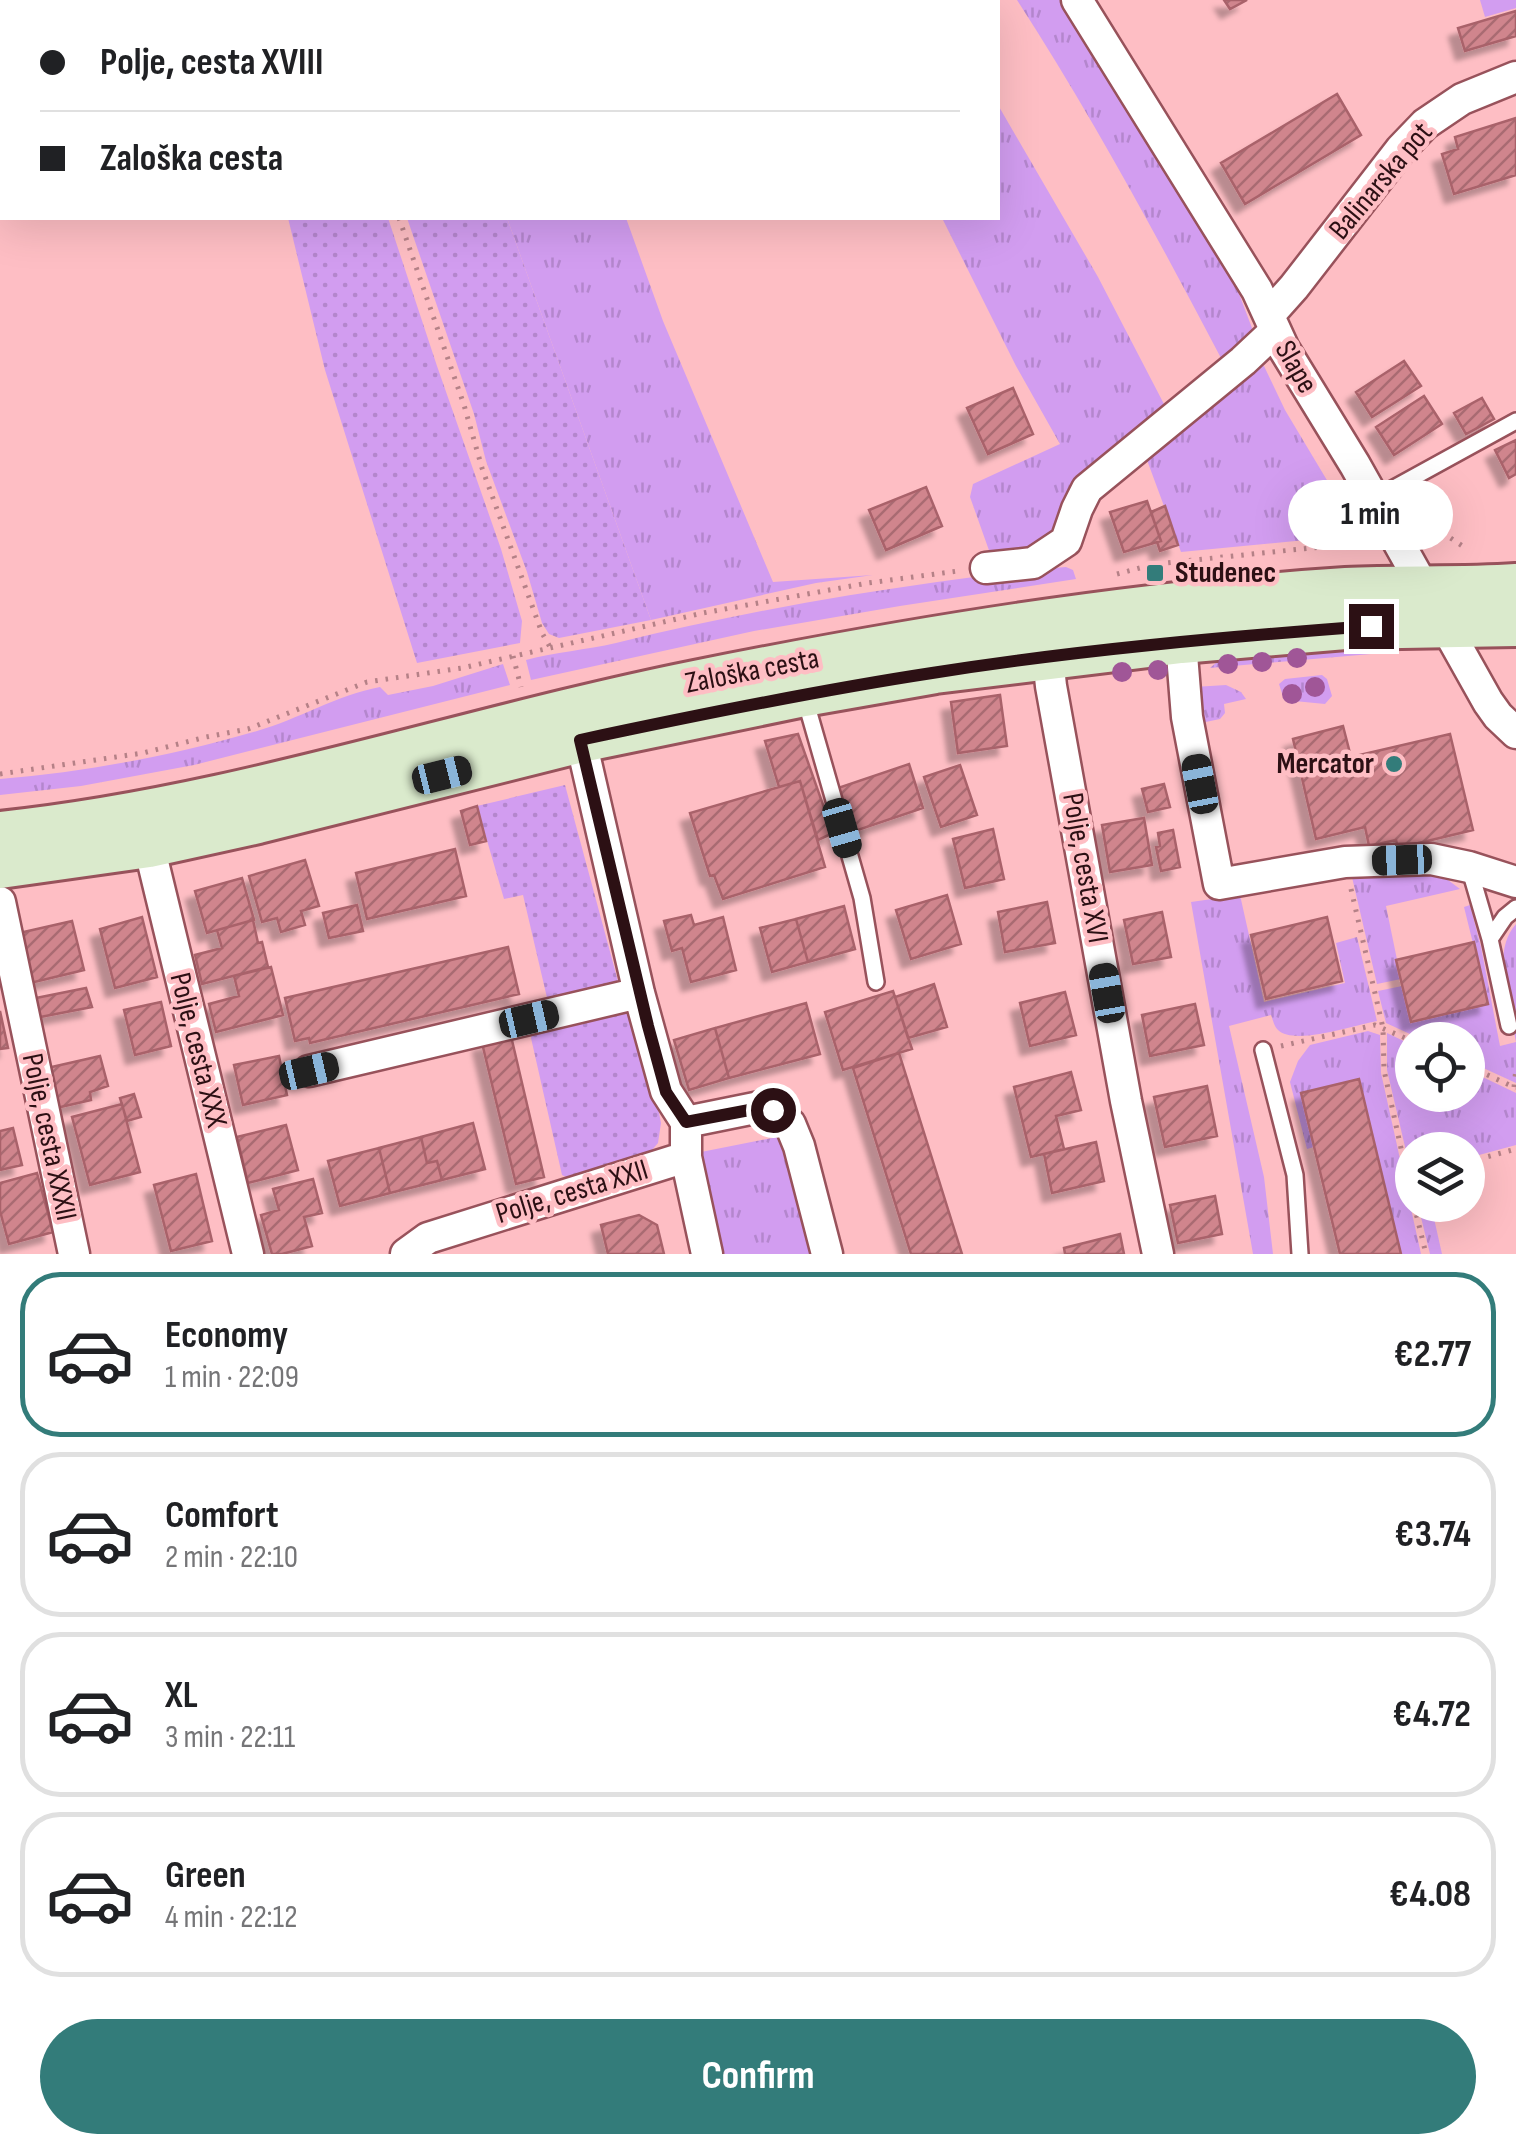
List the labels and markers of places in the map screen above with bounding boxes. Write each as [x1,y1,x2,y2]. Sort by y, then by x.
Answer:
place label: Studenec [1175,555,1276,591]
marker: Studenec [1144,562,1166,584]
place label: Mercator [1277,746,1374,782]
marker: Mercator [1383,753,1405,775]

